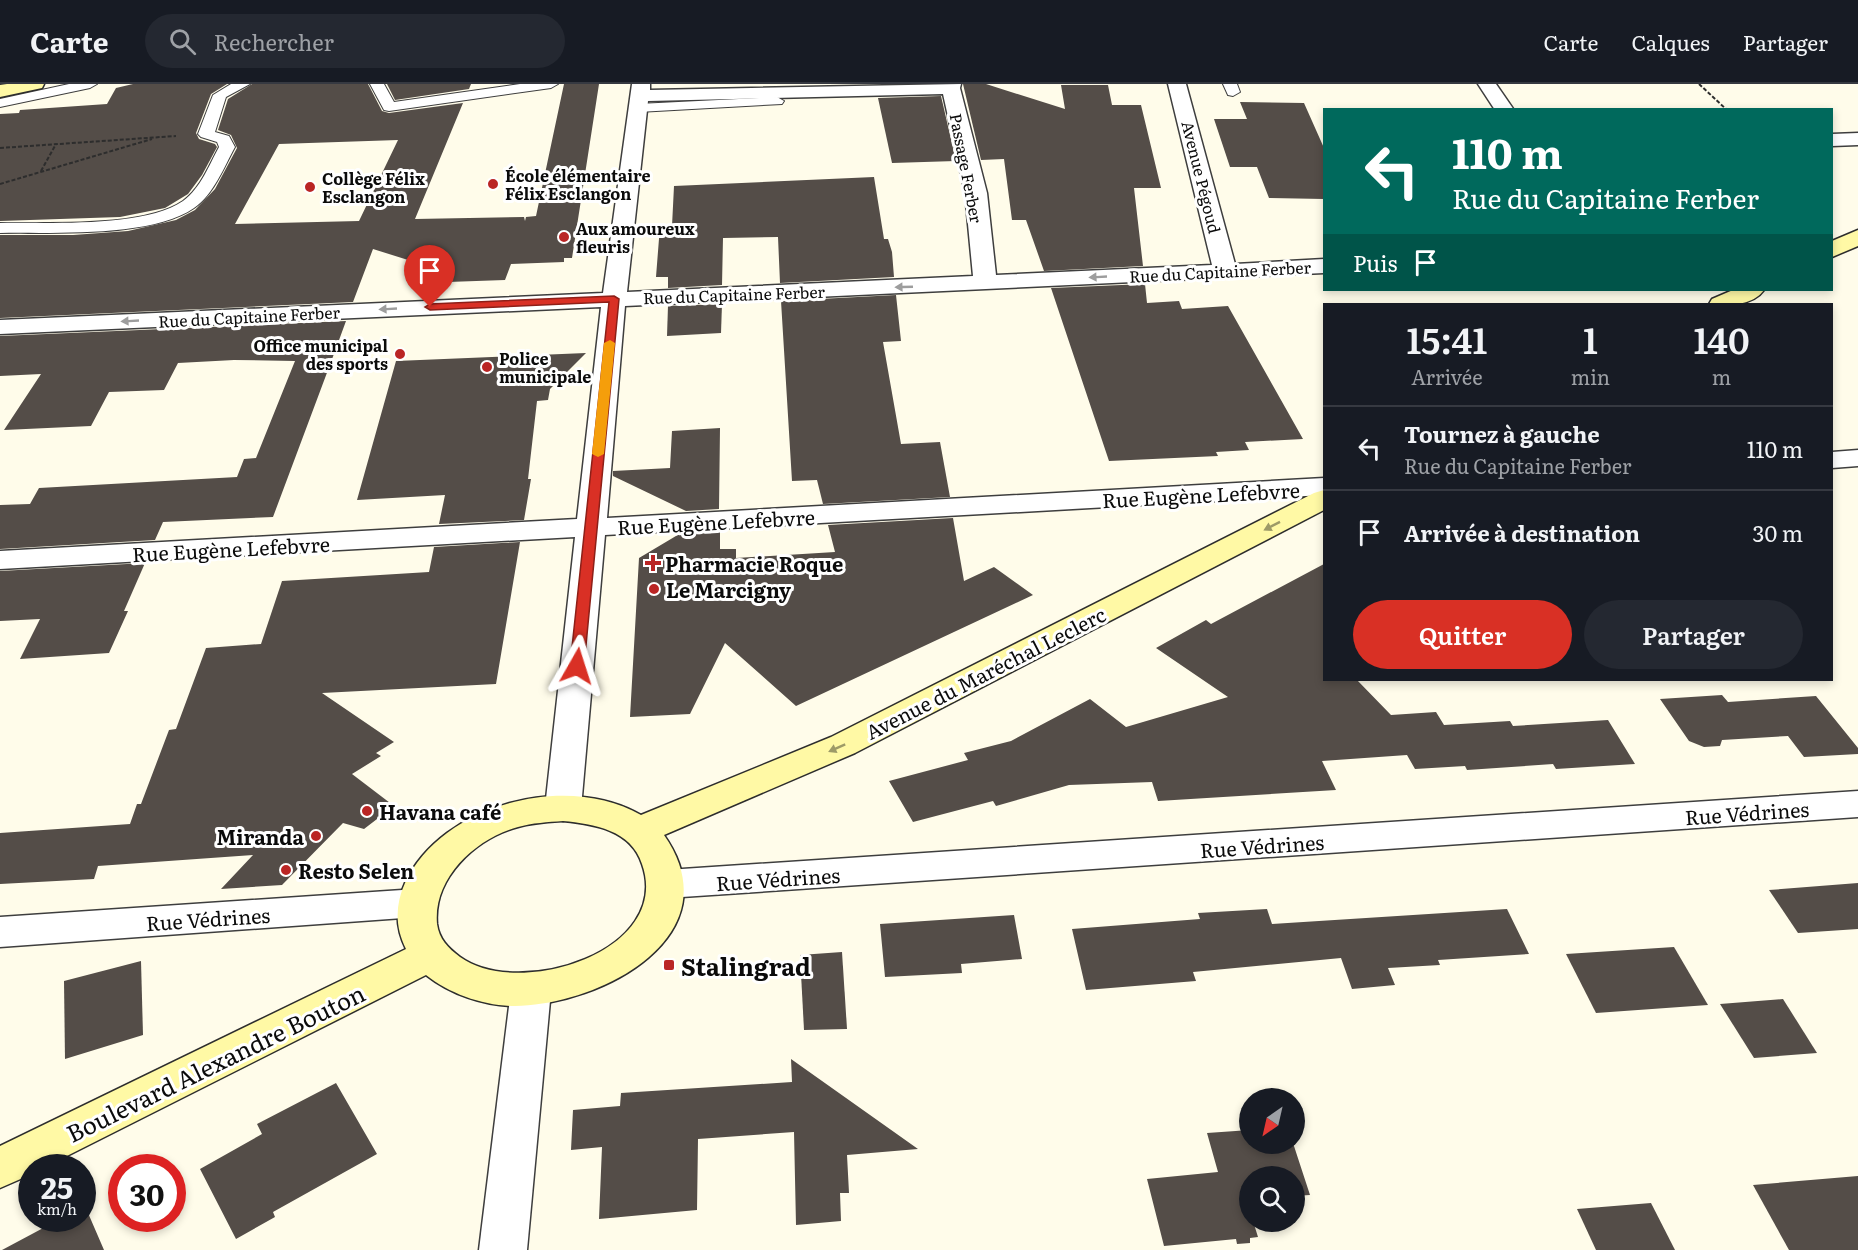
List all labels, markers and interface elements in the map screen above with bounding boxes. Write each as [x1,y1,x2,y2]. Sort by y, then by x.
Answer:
search box [145,14,565,68]
text: Carte [30,20,109,62]
icon: search [166,25,199,58]
text: Rechercher [214,25,334,58]
text: Carte [1544,26,1598,57]
text: Calques [1631,26,1710,57]
text: Partager [1743,26,1828,57]
street label: Passage Ferber [945,111,989,225]
street label: Avenue Pégoud [1176,118,1228,236]
text: 110 m [1452,120,1563,182]
icon: left [1353,132,1431,210]
place label: École élémentaire Félix Esclangon [505,163,651,205]
place label: Collège Félix Esclangon [322,166,425,208]
marker: École élémentaire Félix Esclangon [486,177,500,191]
text: Rue du Capitaine Ferber [1452,177,1759,217]
marker: Collège Félix Esclangon [303,180,317,194]
place label: Aux amoureux fleuris [576,216,695,258]
marker: Aux amoureux fleuris [557,230,571,244]
pin [404,245,455,307]
text: Puis [1353,246,1397,279]
icon: arrive [1409,246,1442,279]
icon: arrive [413,254,446,287]
street label: Rue du Capitaine Ferber [1129,254,1312,288]
one-way arrow [1089,273,1108,282]
street label: Rue du Capitaine Ferber [643,279,826,309]
one-way arrow [894,282,913,291]
street label: Rue du Capitaine Ferber [158,299,341,333]
one-way arrow [378,305,397,314]
text: 15:41 [1406,312,1487,365]
text: 1 [1583,312,1598,365]
text: 140 [1694,312,1750,365]
one-way arrow [121,316,140,326]
place label: Office municipal des sports [253,333,388,375]
place label: Police municipale [499,346,591,388]
marker: Office municipal des sports [393,347,407,361]
marker: Police municipale [480,360,494,374]
text: Arrivée [1411,361,1483,391]
text: min [1571,361,1610,391]
text: m [1712,361,1731,391]
text: Tournez à gauche [1404,417,1600,450]
icon: left [1353,432,1386,465]
text: 110 m [1747,432,1803,465]
text: Rue du Capitaine Ferber [1404,450,1631,480]
street label: Rue Eugène Lefebvre [1101,474,1301,514]
street label: Rue Eugène Lefebvre [616,501,816,541]
icon: arrive [1353,516,1386,549]
text: Arrivée à destination [1404,516,1640,549]
text: 30 m [1753,516,1803,549]
one-way arrow [1264,521,1281,531]
street label: Rue Eugène Lefebvre [131,528,331,568]
place label: Pharmacie Roque [665,548,843,578]
marker: Pharmacie Roque [646,556,660,570]
place label: Le Marcigny [666,574,792,604]
marker: Le Marcigny [647,582,661,596]
street label: Avenue du Maréchal Leclerc [860,598,1110,746]
button: Quitter [1353,600,1572,669]
button: Partager [1584,600,1803,669]
position arrow [545,634,609,698]
one-way arrow [828,743,845,752]
street label: Rue Védrines [1684,793,1810,831]
place label: Havana café [379,796,501,826]
marker: Havana café [360,804,374,818]
place label: Miranda [217,821,304,851]
street label: Rue Védrines [1199,826,1325,864]
marker: Miranda [309,829,323,843]
place label: Resto Selen [298,855,414,885]
street label: Rue Védrines [715,859,841,897]
marker: Resto Selen [279,863,293,877]
street label: Rue Védrines [145,899,271,937]
place label: Stalingrad [681,948,811,983]
marker: Stalingrad [662,958,676,972]
street label: Boulevard Alexandre Bouton [60,974,370,1150]
north arrow [1239,1088,1305,1154]
map controls [1239,1088,1305,1232]
speed limit sign: 30 [108,1154,186,1232]
text: 25 [41,1164,73,1208]
button: search [1239,1166,1305,1232]
text: km/h [37,1197,77,1220]

